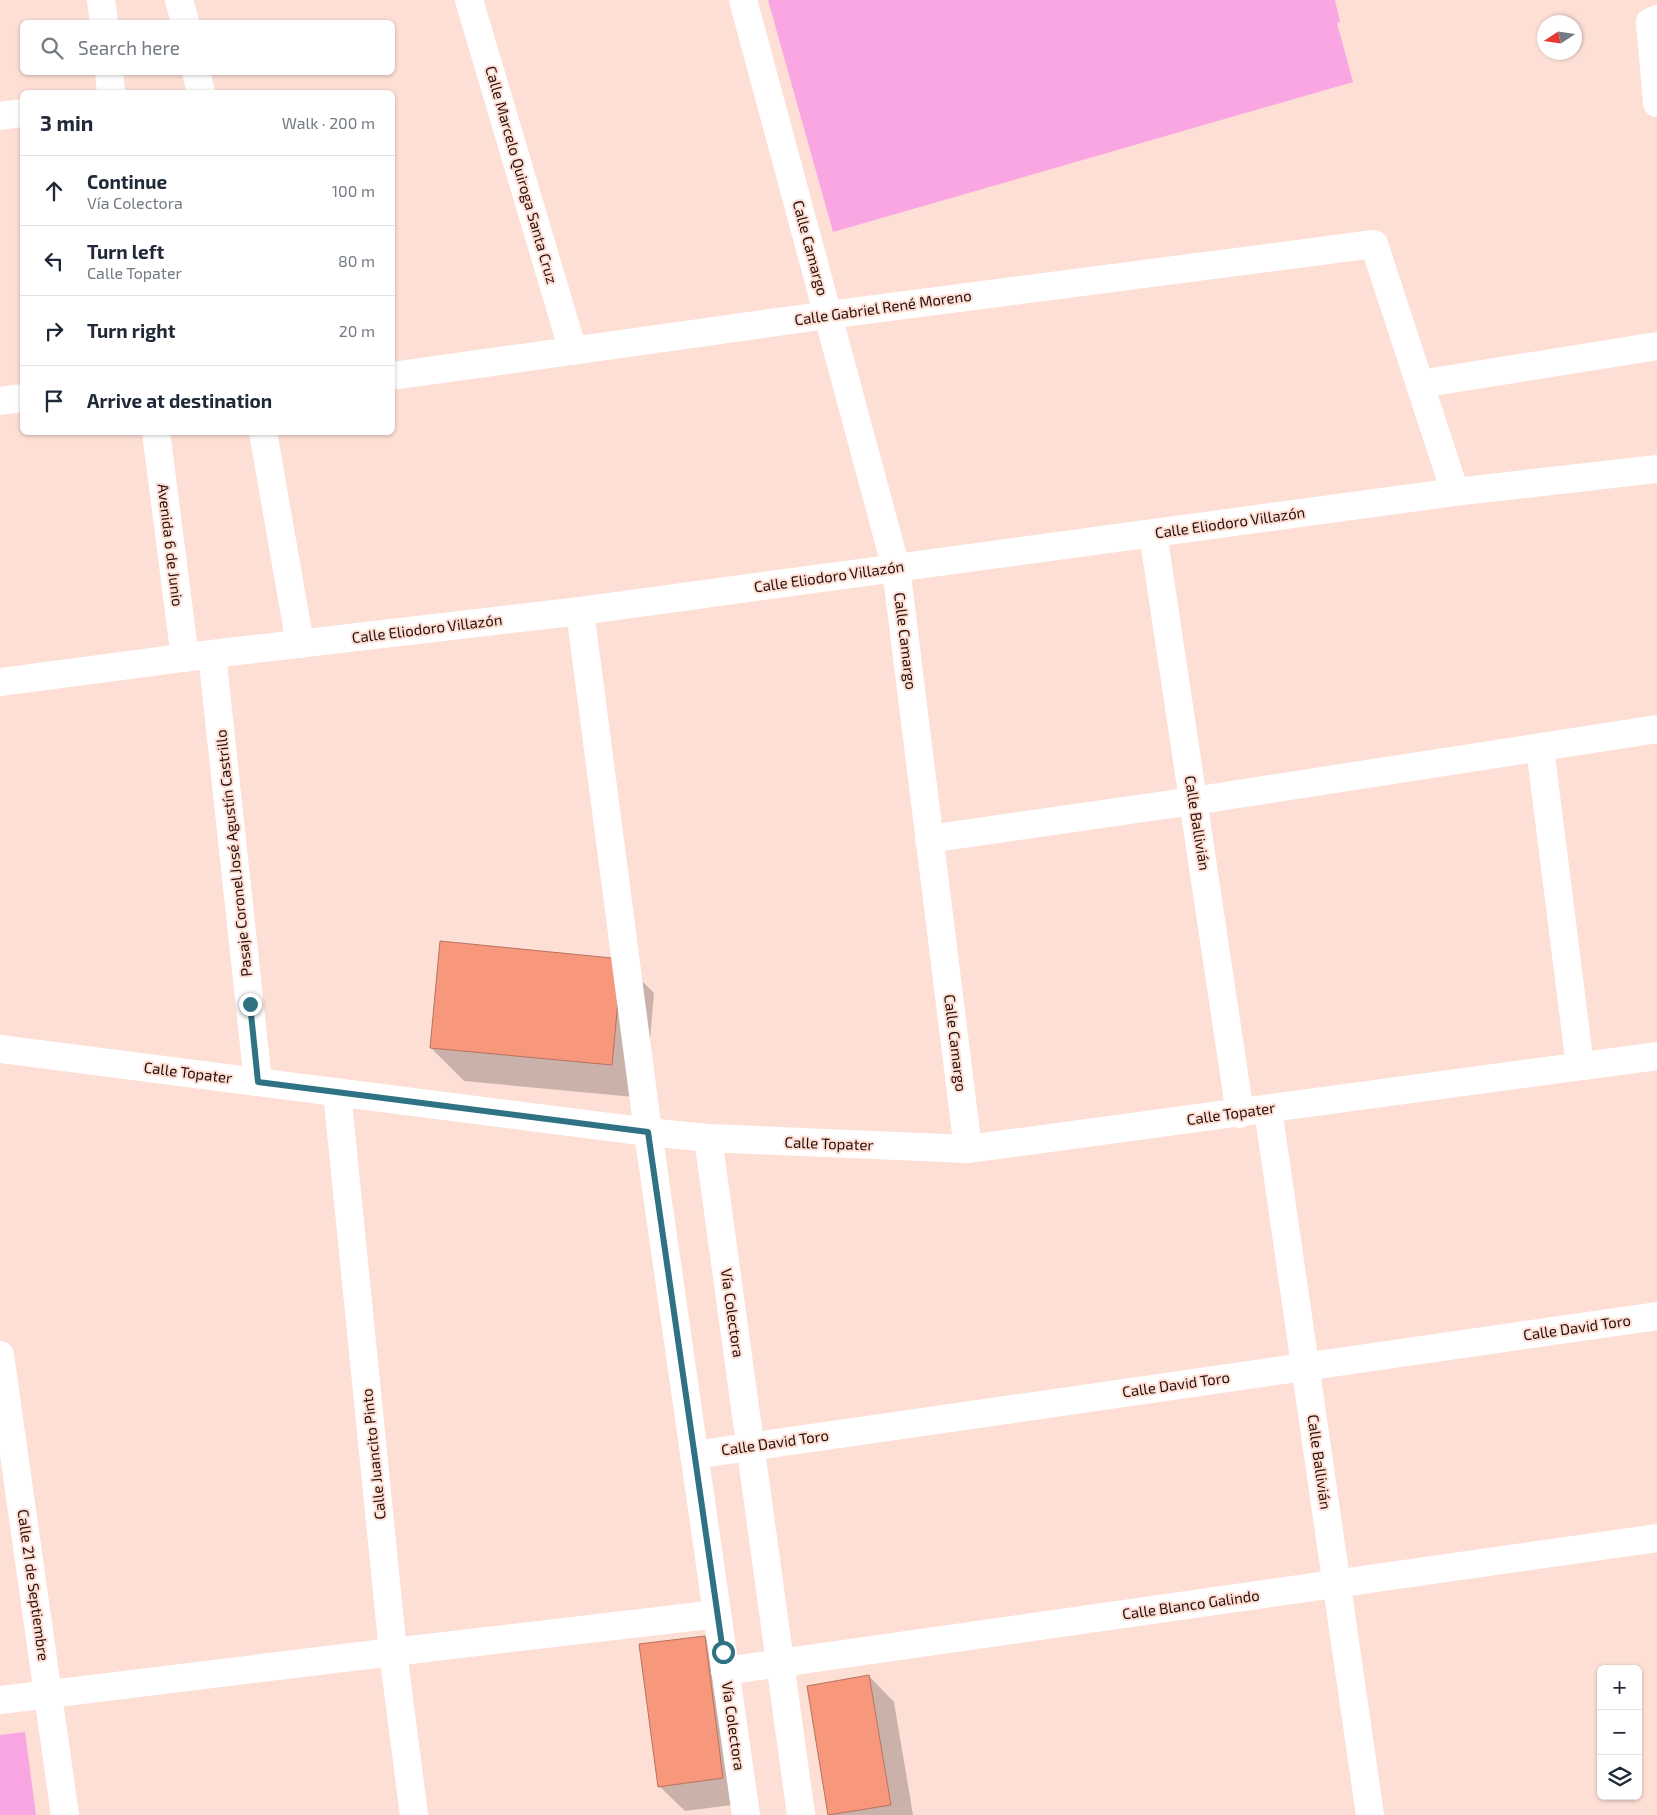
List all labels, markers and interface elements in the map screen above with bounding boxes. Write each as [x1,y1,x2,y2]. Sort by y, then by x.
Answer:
north arrow [1537,15,1582,60]
search box [20,20,395,75]
icon: search [38,34,66,62]
text: Search here [78,36,180,59]
street label: Calle Marcelo Quiroga Santa Cruz [481,64,562,286]
text: 3 min [40,110,93,135]
text: Walk · 200 m [282,113,375,132]
text: Continue [87,170,167,193]
icon: ahead [40,177,68,205]
text: 100 m [332,181,375,200]
text: Vía Colectora [87,193,183,212]
street label: Calle Camargo [790,198,832,297]
text: Turn left [87,240,164,263]
icon: left [40,247,68,275]
text: 80 m [338,251,375,270]
text: Calle Topater [87,263,182,282]
street label: Calle Gabriel René Moreno [793,286,973,328]
icon: right [40,317,68,345]
text: Turn right [87,319,175,342]
text: 20 m [339,321,375,340]
icon: arrive [40,387,68,415]
text: Arrive at destination [87,389,272,412]
street label: Avenida 6 de Junio [155,482,187,607]
street label: Calle Eliodoro Villazón [1154,503,1306,541]
street label: Calle Eliodoro Villazón [753,557,905,595]
street label: Calle Camargo [891,591,921,691]
street label: Calle Eliodoro Villazón [351,610,503,646]
street label: Pasaje Coronel José Agustín Castrillo [211,729,256,978]
street label: Calle Ballivián [1182,774,1214,872]
route end [239,993,262,1016]
street label: Calle Camargo [941,993,971,1093]
street label: Calle Topater [143,1058,233,1086]
street label: Calle Topater [1186,1098,1276,1128]
street label: Calle Topater [784,1132,874,1154]
street label: Vía Colectora [718,1267,748,1359]
street label: Calle David Toro [1522,1311,1632,1343]
street label: Calle David Toro [1121,1368,1231,1400]
street label: Calle Juancito Pinto [357,1388,389,1520]
street label: Calle Ballivián [1304,1413,1336,1511]
street label: Calle David Toro [720,1426,830,1458]
street label: Calle 21 de Septiembre [14,1508,54,1662]
street label: Calle Blanco Galindo [1121,1585,1261,1623]
route start [712,1641,735,1664]
map controls [1597,1665,1642,1800]
button: + [1597,1665,1642,1710]
street label: Vía Colectora [719,1680,749,1772]
button: − [1597,1710,1642,1755]
button: layers [1597,1755,1642,1800]

